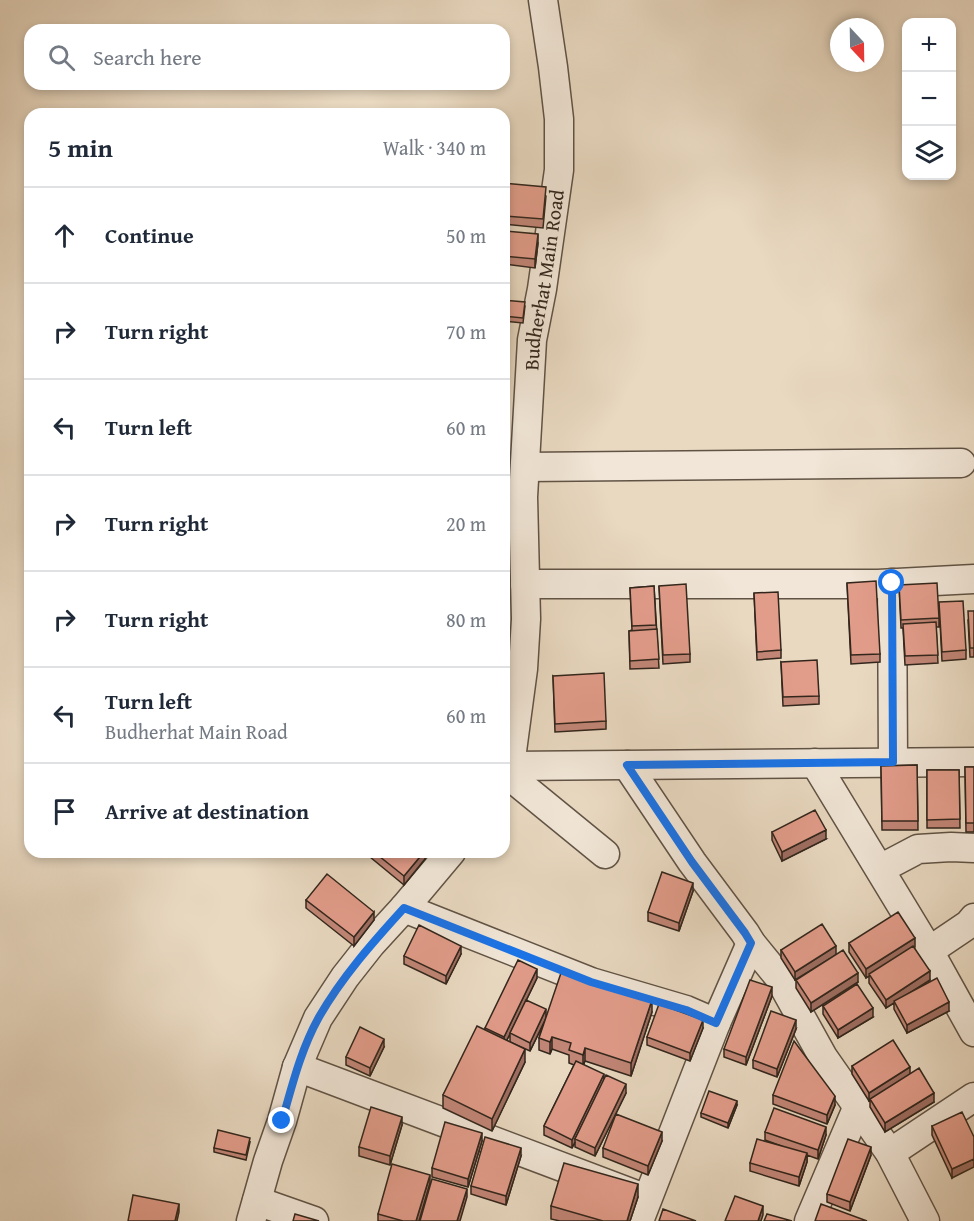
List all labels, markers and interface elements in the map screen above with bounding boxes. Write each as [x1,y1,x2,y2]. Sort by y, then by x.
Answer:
north arrow [830,18,884,72]
map controls [902,18,956,180]
button: + [902,18,956,72]
search box [24,24,510,90]
icon: search [45,41,78,74]
text: Search here [93,41,202,73]
button: − [902,72,956,126]
button: layers [902,126,956,180]
text: 5 min [48,128,113,167]
text: Walk · 340 m [383,133,486,162]
street label: Budherhat Main Road [516,187,571,371]
icon: ahead [48,219,81,252]
text: Continue [105,219,194,251]
text: 50 m [446,221,486,250]
icon: right [48,315,81,348]
text: Turn right [105,315,208,347]
text: 70 m [446,317,486,346]
icon: left [48,411,81,444]
text: Turn left [105,411,192,443]
text: 60 m [446,413,486,442]
icon: right [48,507,81,540]
text: Turn right [105,507,208,539]
text: 20 m [446,509,486,538]
route start [878,569,904,595]
icon: right [48,603,81,636]
text: Turn right [105,603,208,635]
text: 80 m [446,605,486,634]
text: Turn left [105,685,192,717]
icon: left [48,699,81,732]
text: 60 m [446,701,486,730]
text: Budherhat Main Road [105,717,288,746]
icon: arrive [48,795,81,828]
text: Arrive at destination [105,795,309,827]
route end [268,1107,294,1133]

